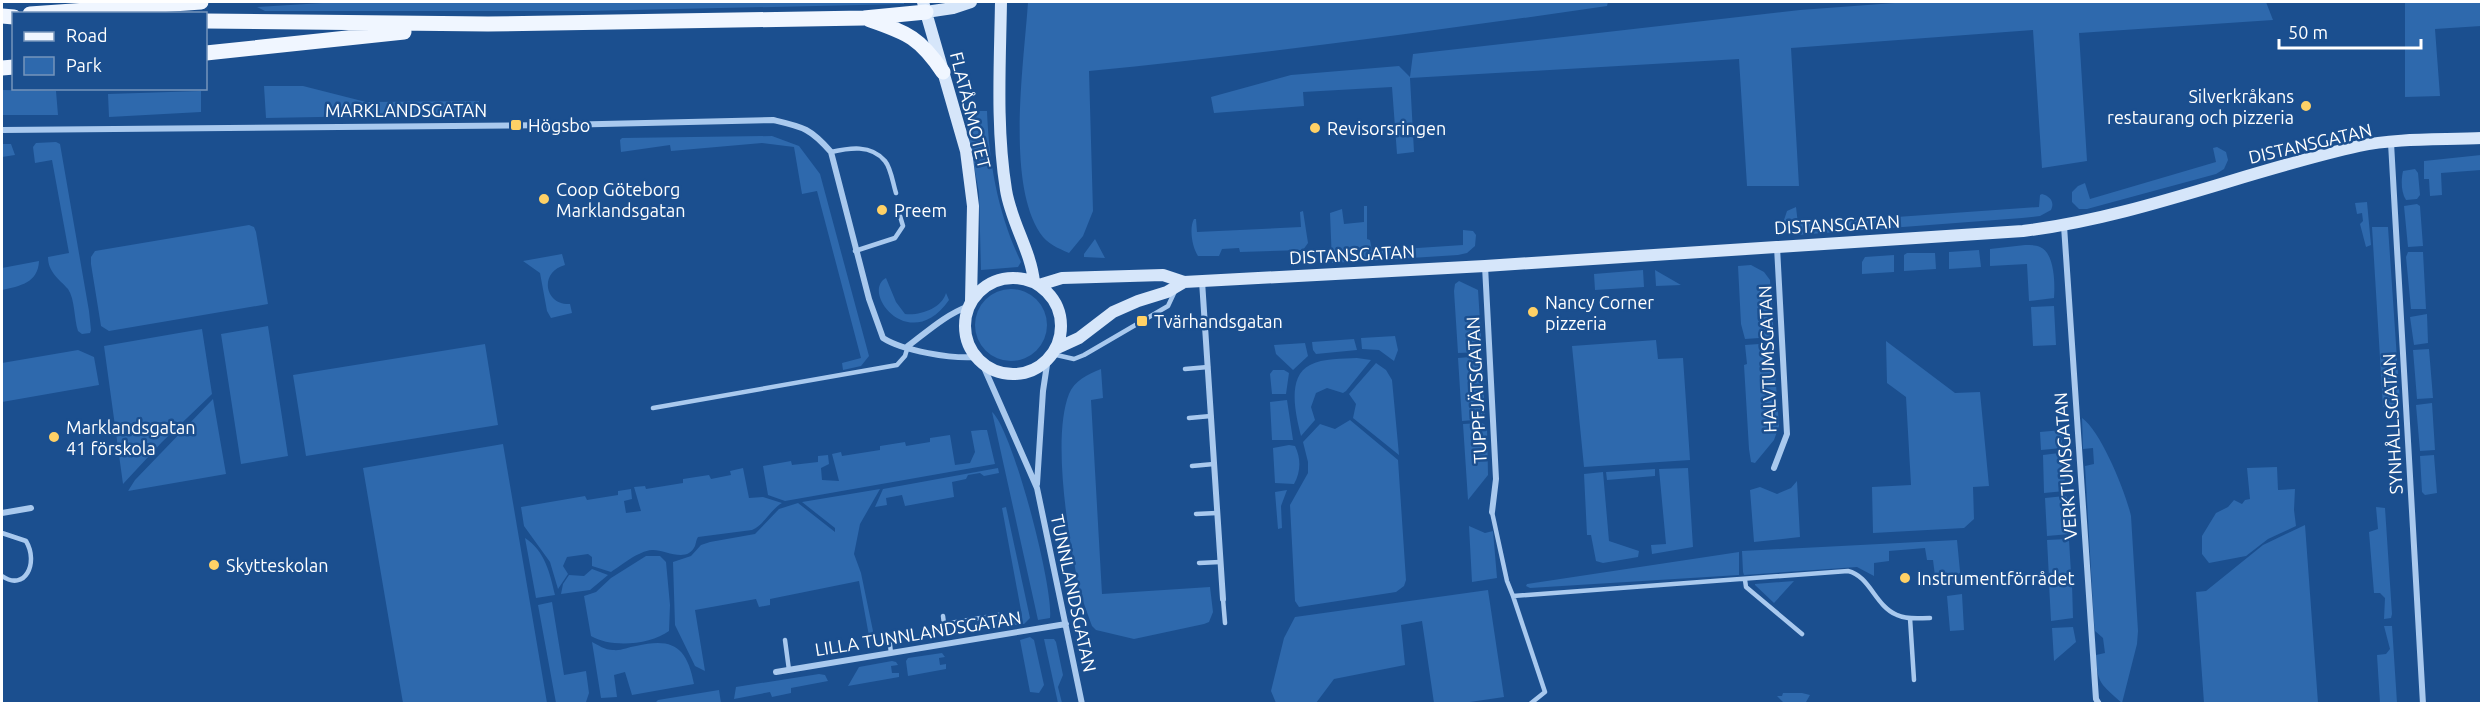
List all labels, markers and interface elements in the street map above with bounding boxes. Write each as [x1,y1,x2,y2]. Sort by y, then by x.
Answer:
legend [12,12,207,90]
scale bar [2279,12,2422,50]
text: 50 m [2288,22,2328,42]
text: Road [66,25,108,45]
street label: FLATÅSMOTET [947,50,995,170]
text: Park [66,55,102,75]
place label: Silverkråkans restaurang och pizzeria [2107,86,2294,127]
marker: Silverkråkans restaurang och pizzeria [2299,99,2313,113]
street label: MARKLANDSGATAN [325,100,487,120]
place label: Högsbo [528,115,590,135]
marker: Högsbo [509,118,523,132]
place label: Revisorsringen [1327,118,1446,138]
street label: DISTANSGATAN [2246,119,2374,167]
marker: Revisorsringen [1308,121,1322,135]
place label: Coop Göteborg Marklandsgatan [556,179,686,220]
marker: Coop Göteborg Marklandsgatan [537,192,551,206]
place label: Preem [894,200,947,220]
marker: Preem [875,203,889,217]
street label: DISTANSGATAN [1774,211,1900,237]
street label: DISTANSGATAN [1289,241,1415,267]
street label: HALVTUMSGATAN [1754,285,1780,433]
place label: Nancy Corner pizzeria [1545,292,1654,333]
marker: Nancy Corner pizzeria [1526,305,1540,319]
place label: Tvärhandsgatan [1154,311,1283,331]
marker: Tvärhandsgatan [1135,314,1149,328]
street label: TUPPFJÄTSGATAN [1462,316,1490,464]
street label: SYNHÅLLSGATAN [2378,353,2406,495]
street label: VERKTUMSGATAN [2050,392,2080,540]
place label: Marklandsgatan 41 förskola [66,417,196,458]
marker: Marklandsgatan 41 förskola [47,430,61,444]
street label: TUNNLANDSGATAN [1048,512,1100,674]
place label: Skytteskolan [226,555,329,575]
marker: Skytteskolan [207,558,221,572]
place label: Instrumentförrådet [1917,568,2074,588]
marker: Instrumentförrådet [1898,571,1912,585]
street label: LILLA TUNNLANDSGATAN [813,607,1023,659]

